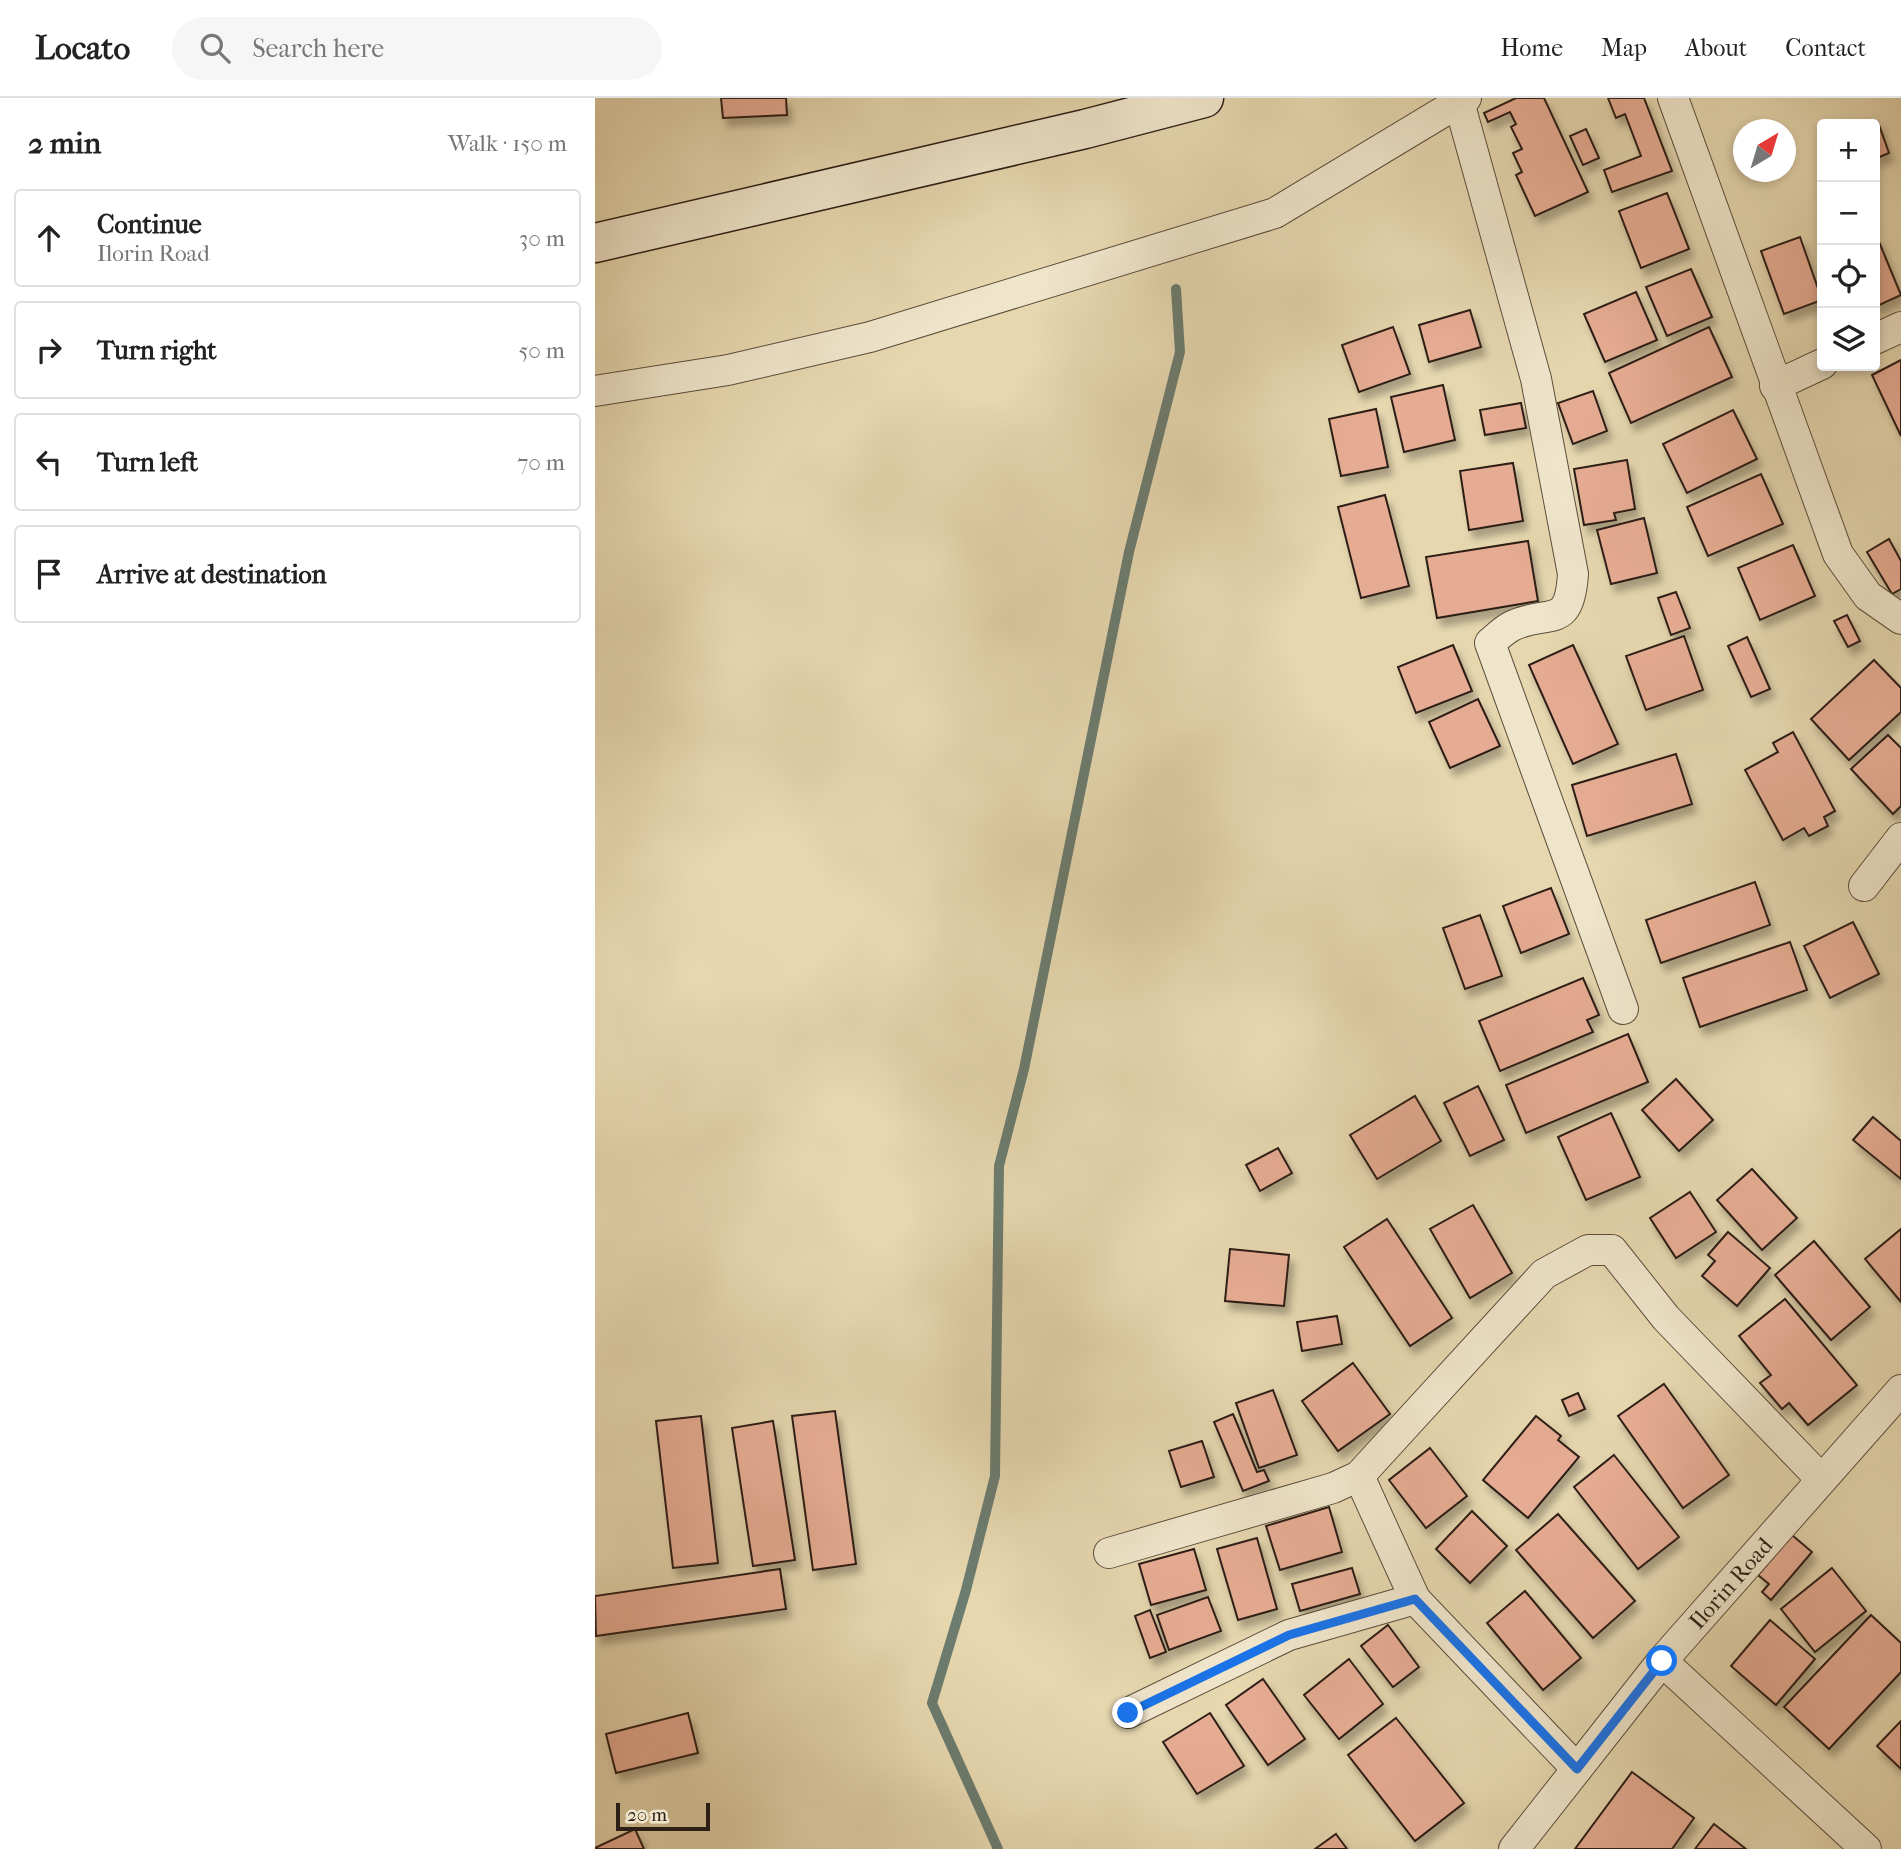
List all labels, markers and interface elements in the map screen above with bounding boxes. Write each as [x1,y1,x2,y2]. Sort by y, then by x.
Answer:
search box [172,17,662,80]
text: Locato [35,29,130,68]
icon: search [196,29,234,67]
text: Search here [252,33,384,64]
text: Home [1501,34,1563,62]
text: Map [1601,34,1647,62]
text: About [1685,34,1747,62]
text: Contact [1785,34,1866,62]
north arrow [1733,119,1796,182]
map controls [1817,119,1880,371]
button: + [1817,119,1880,182]
text: 2 min [28,126,101,161]
text: Walk · 150 m [448,130,567,157]
button: − [1817,182,1880,245]
text: Continue [97,209,202,240]
icon: ahead [30,219,68,257]
text: 30 m [519,225,565,252]
text: Ilorin Road [97,240,210,267]
button: locate [1817,245,1880,308]
button: layers [1817,308,1880,371]
icon: right [30,331,68,369]
text: Turn right [97,335,217,366]
text: 50 m [518,337,565,364]
icon: left [30,443,68,481]
text: Turn left [97,447,198,478]
text: 70 m [517,449,565,476]
icon: arrive [30,555,68,593]
text: Arrive at destination [97,559,327,590]
street label: Ilorin Road [1683,1532,1778,1634]
route start [1646,1645,1677,1676]
route end [1112,1697,1143,1728]
scale bar [616,1800,711,1832]
text: 20 m [627,1804,667,1826]

